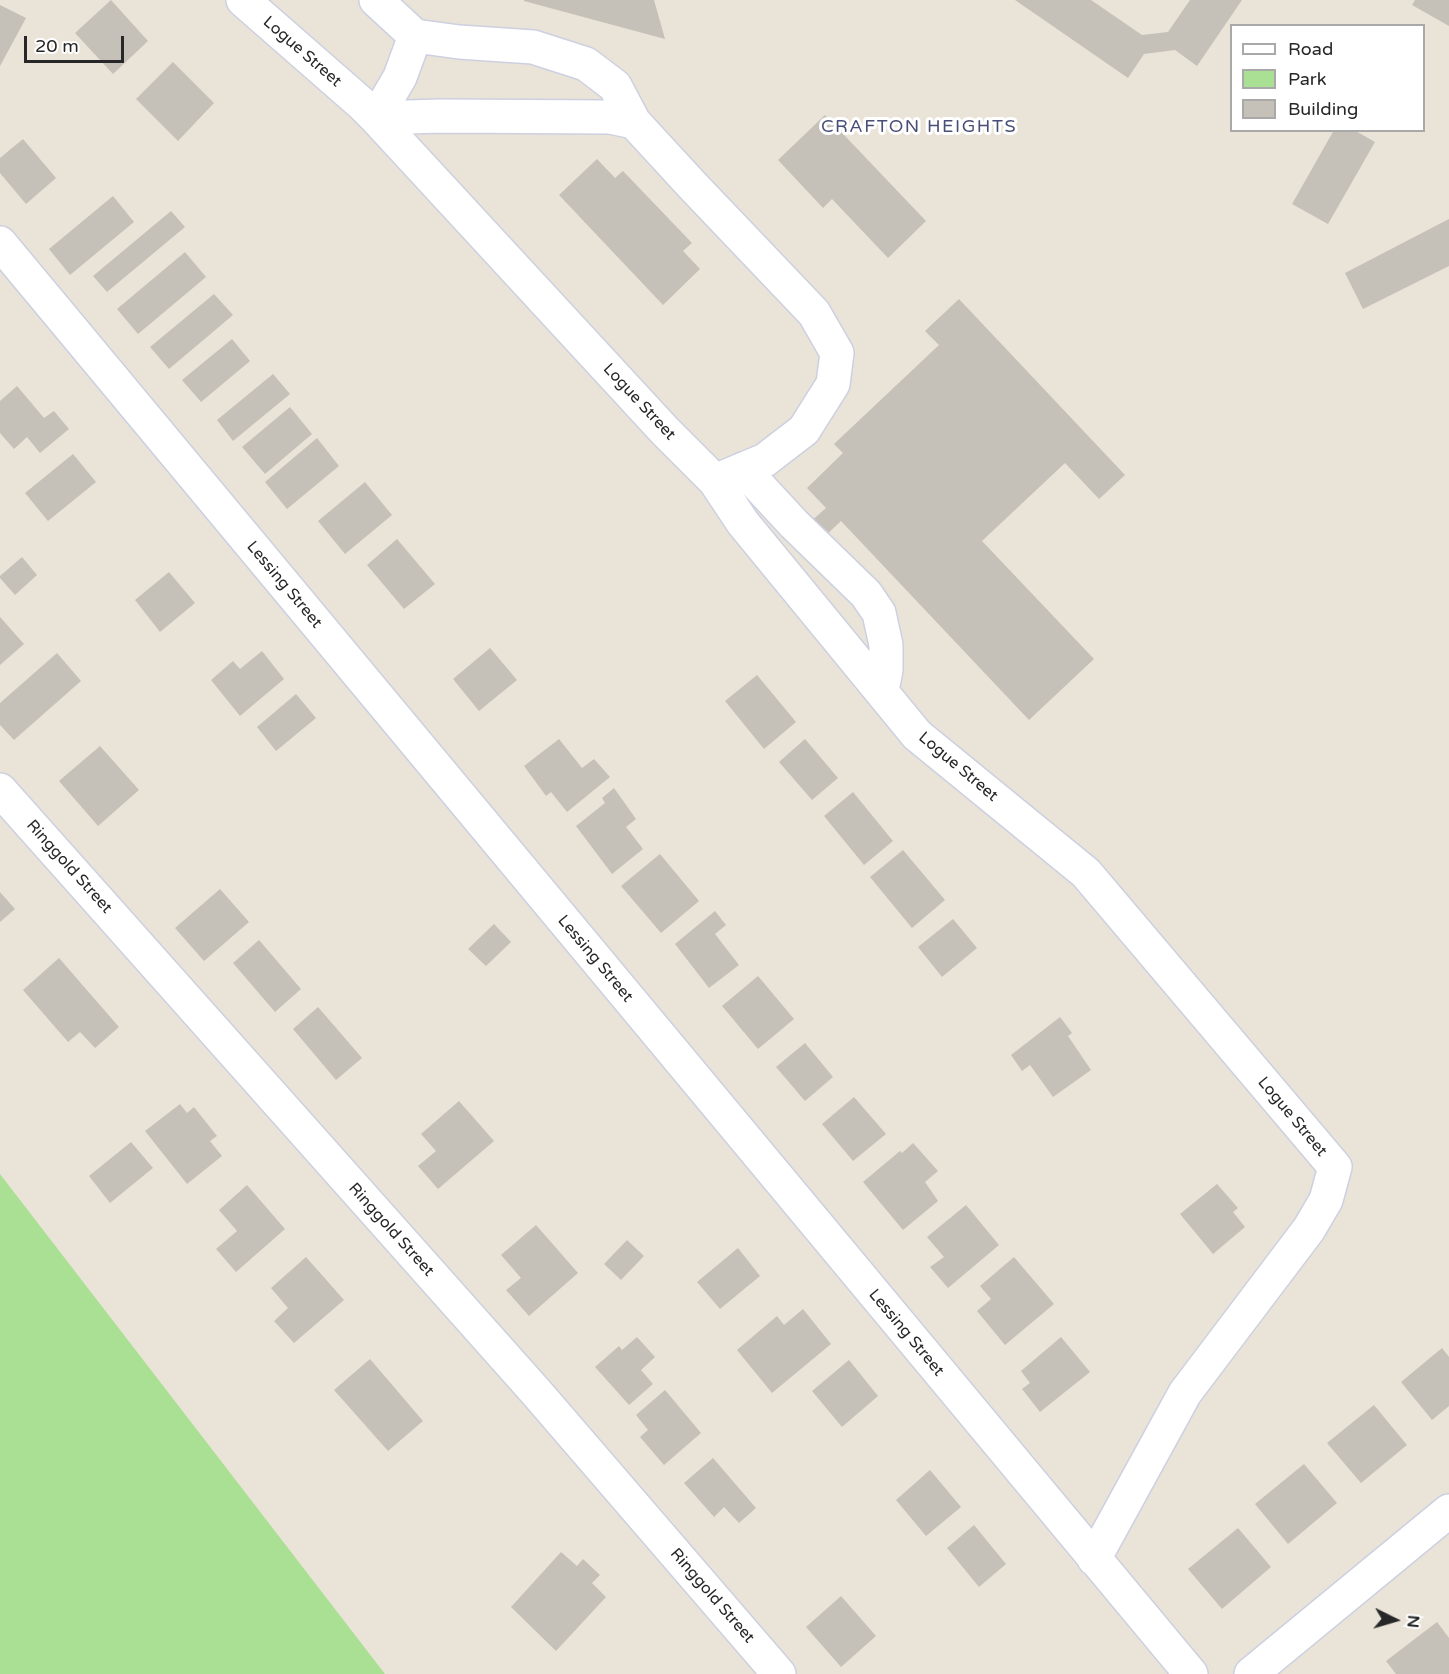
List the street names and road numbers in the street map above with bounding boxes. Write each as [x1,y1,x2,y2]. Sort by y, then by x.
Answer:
street label: Logue Street [259,13,345,91]
street label: Logue Street [599,360,679,444]
street label: Lessing Street [242,538,326,632]
street label: Logue Street [914,728,1002,806]
street label: Ringgold Street [22,816,116,918]
street label: Lessing Street [553,912,637,1006]
street label: Logue Street [1253,1073,1331,1161]
street label: Ringgold Street [344,1179,438,1281]
street label: Lessing Street [864,1286,948,1380]
street label: Ringgold Street [666,1545,758,1647]

